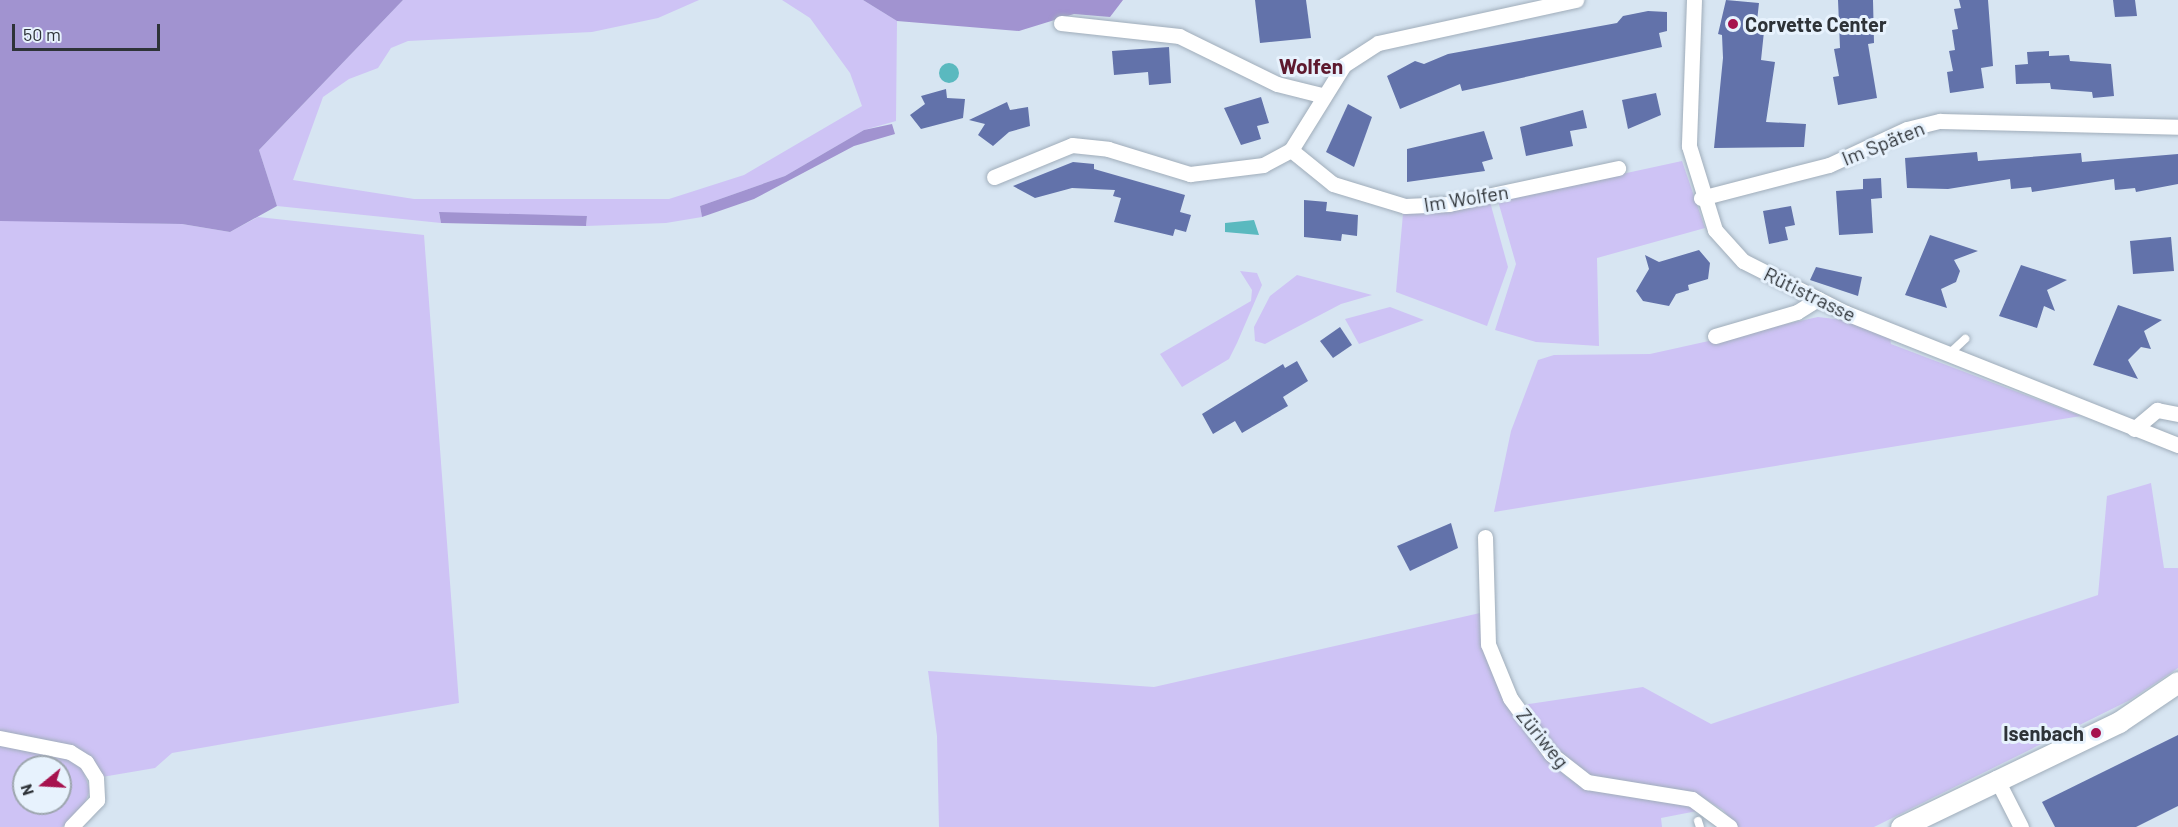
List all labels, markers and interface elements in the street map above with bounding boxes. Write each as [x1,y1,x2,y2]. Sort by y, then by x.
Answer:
scale bar [15,12,164,50]
place label: Corvette Center [1745,12,1887,36]
marker: Corvette Center [1726,17,1740,31]
text: 50 m [23,23,61,45]
district label: Wolfen [1279,53,1343,79]
street label: Im Späten [1838,116,1928,170]
street label: Im Wolfen [1422,179,1510,217]
street label: Rütistrasse [1760,261,1860,327]
street label: Züriweg [1512,703,1574,773]
place label: Isenbach [2003,721,2084,745]
marker: Isenbach [2089,726,2103,740]
north arrow [12,755,72,815]
text: N [16,782,37,798]

